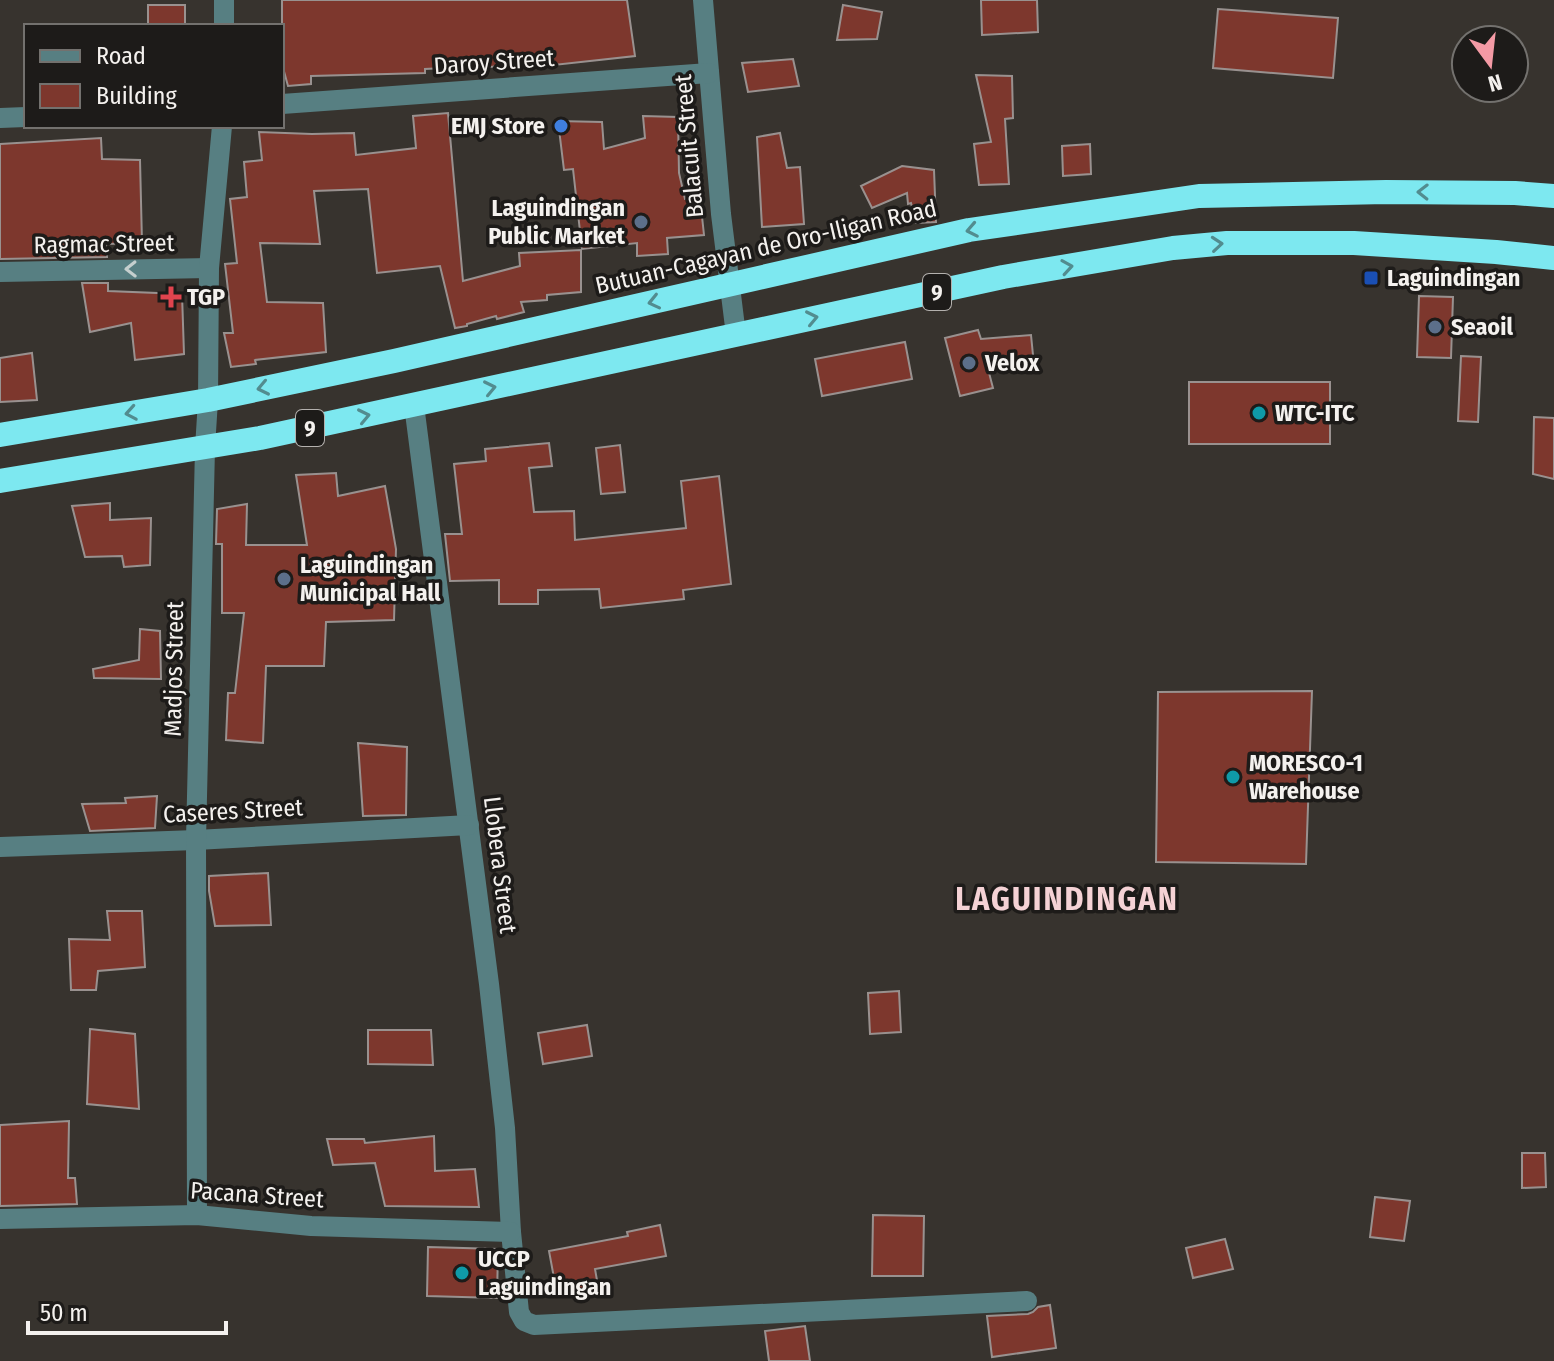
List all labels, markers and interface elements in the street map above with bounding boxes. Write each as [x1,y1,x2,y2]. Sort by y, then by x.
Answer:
legend [24,24,284,128]
north arrow [1450,24,1530,104]
text: Road [96,42,146,70]
street label: Daroy Street [433,44,556,80]
text: N [1485,68,1505,98]
street label: Balacuit Street [669,73,709,219]
text: Building [96,82,178,110]
place label: EMJ Store [451,112,545,140]
marker: EMJ Store [552,117,570,135]
one-way arrow [1416,184,1429,201]
place label: Laguindingan Public Market [488,194,626,250]
street label: Butuan-Cagayan de Oro-Iligan Road [593,194,939,300]
marker: Laguindingan Public Market [632,213,650,231]
one-way arrow [965,220,978,237]
street label: Ragmac Street [33,229,175,259]
one-way arrow [1211,236,1224,253]
one-way arrow [1060,259,1074,276]
one-way arrow [124,261,137,278]
place label: Laguindingan [1387,264,1520,292]
marker: Laguindingan [1362,269,1380,287]
road number: 9 [923,274,951,310]
place label: TGP [187,283,225,311]
marker: TGP [162,288,180,306]
one-way arrow [647,293,661,310]
one-way arrow [805,311,819,328]
place label: Seaoil [1451,313,1513,341]
marker: Seaoil [1426,318,1444,336]
place label: Velox [984,349,1040,377]
marker: Velox [960,354,978,372]
one-way arrow [257,379,270,396]
one-way arrow [483,380,496,397]
place label: WTC-ITC [1275,399,1355,427]
one-way arrow [124,404,138,421]
marker: WTC-ITC [1250,404,1268,422]
one-way arrow [357,408,370,425]
road number: 9 [296,410,324,446]
place label: Laguindingan Municipal Hall [300,551,441,607]
marker: Laguindingan Municipal Hall [275,570,293,588]
street label: Madjos Street [159,601,189,737]
place label: MORESCO-1 Warehouse [1249,749,1363,805]
marker: MORESCO-1 Warehouse [1224,768,1242,786]
street label: Caseres Street [162,793,304,829]
street label: Llobera Street [478,795,522,935]
district label: LAGUINDINGAN [955,880,1179,918]
street label: Pacana Street [189,1176,325,1214]
place label: UCCP Laguindingan [478,1245,611,1301]
marker: UCCP Laguindingan [453,1264,471,1282]
scale bar [28,1285,226,1335]
text: 50 m [40,1299,88,1327]

